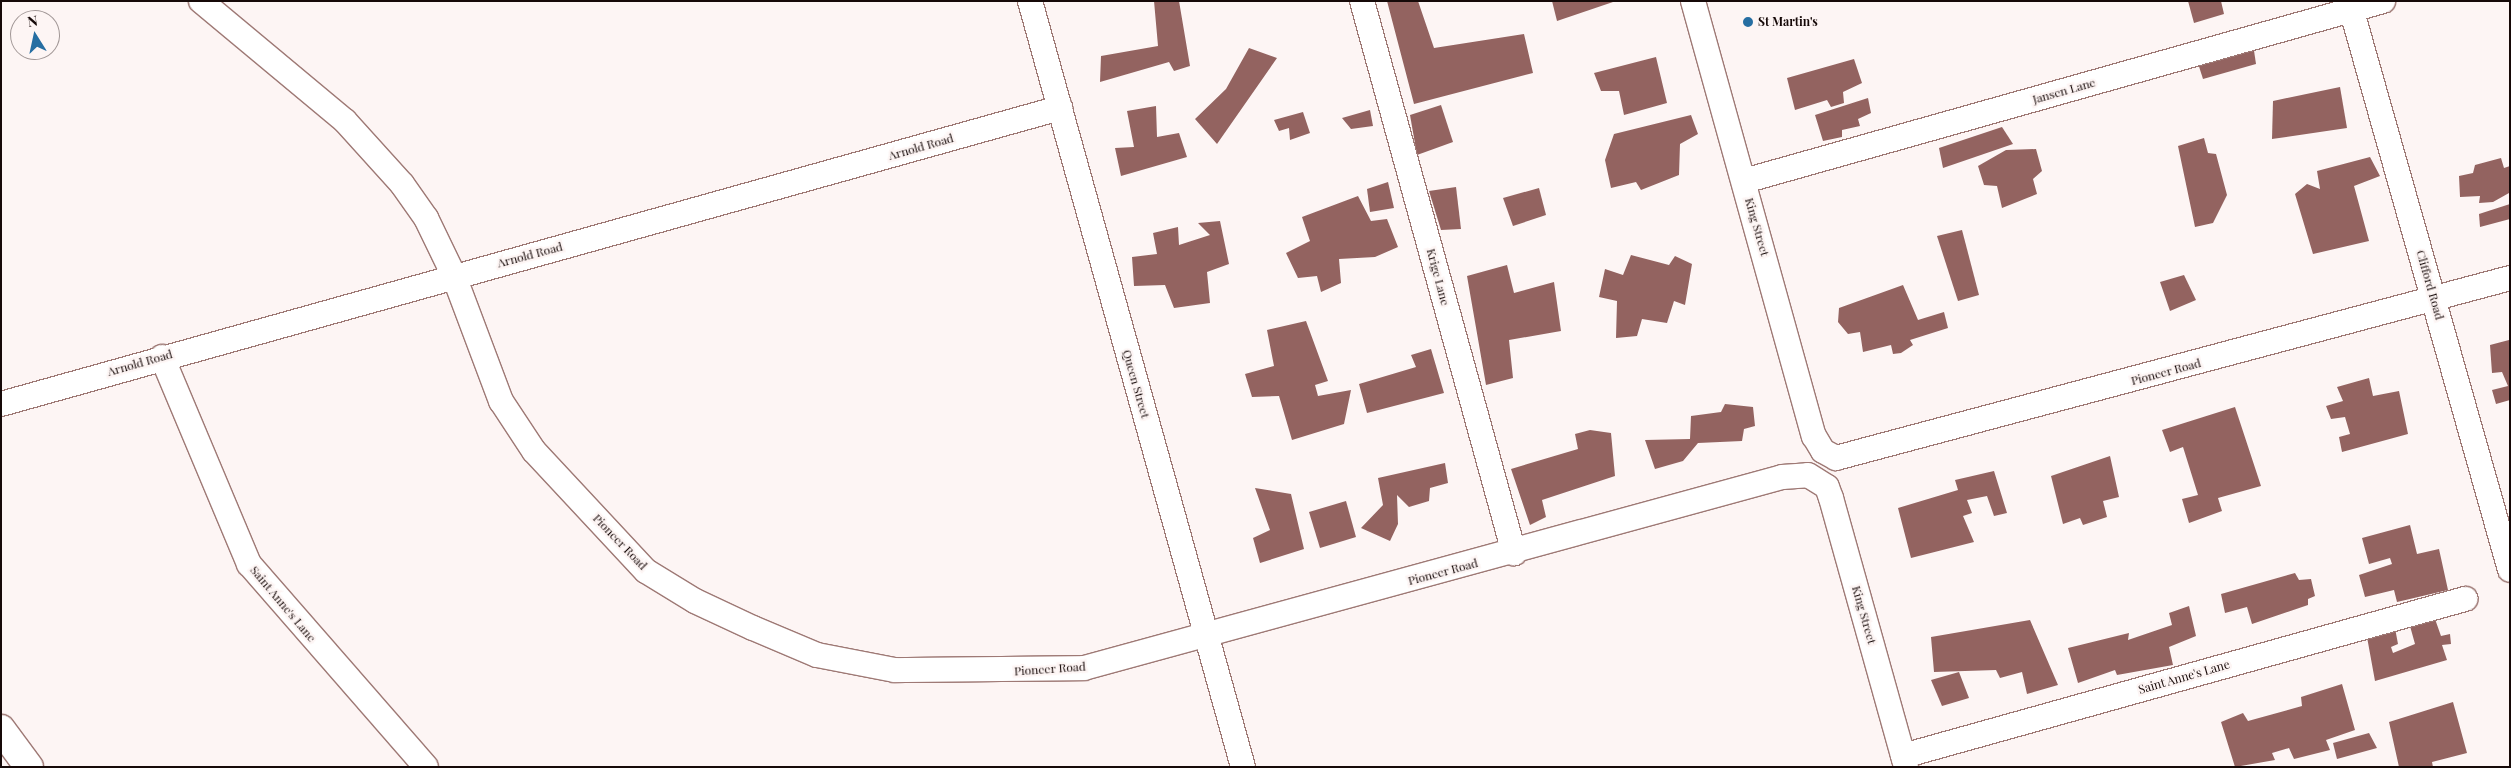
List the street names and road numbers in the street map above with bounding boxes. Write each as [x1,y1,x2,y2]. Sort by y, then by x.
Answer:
street label: Jansen Lane [2031,75,2097,107]
street label: Arnold Road [887,131,955,163]
street label: King Street [1742,196,1772,258]
street label: Arnold Road [496,239,564,271]
street label: Krige Lane [1424,247,1452,307]
street label: Clifford Road [2413,249,2447,321]
street label: Arnold Road [106,347,174,379]
street label: Queen Street [1119,348,1153,420]
street label: Pioneer Road [2129,356,2203,388]
street label: Pioneer Road [590,511,650,573]
street label: Pioneer Road [1406,556,1480,588]
street label: Saint Anne's Lane [247,563,319,645]
street label: King Street [1849,584,1879,646]
street label: Saint Anne's Lane [2136,657,2232,697]
street label: Pioneer Road [1014,659,1086,679]

